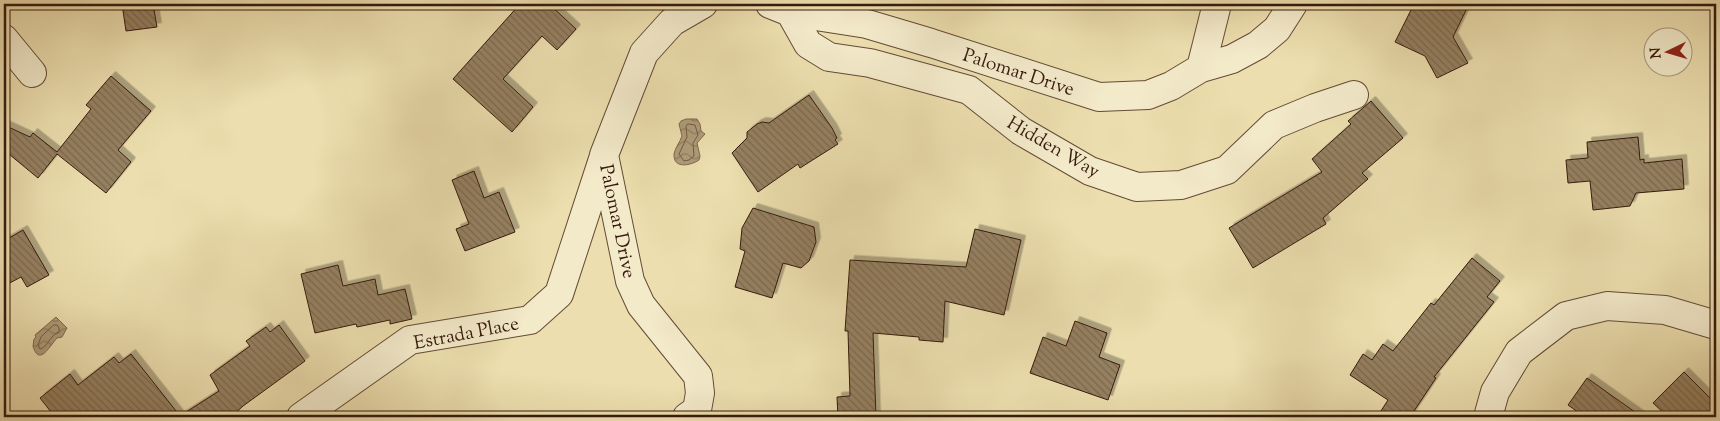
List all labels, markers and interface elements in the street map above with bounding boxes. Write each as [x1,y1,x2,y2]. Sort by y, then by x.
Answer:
north arrow [1642,28,1692,78]
street label: Palomar Drive [959,43,1078,104]
text: N [1647,47,1667,59]
street label: Hidden Way [1001,111,1105,186]
street label: Palomar Drive [591,162,642,281]
street label: Estrada Place [412,311,521,358]

